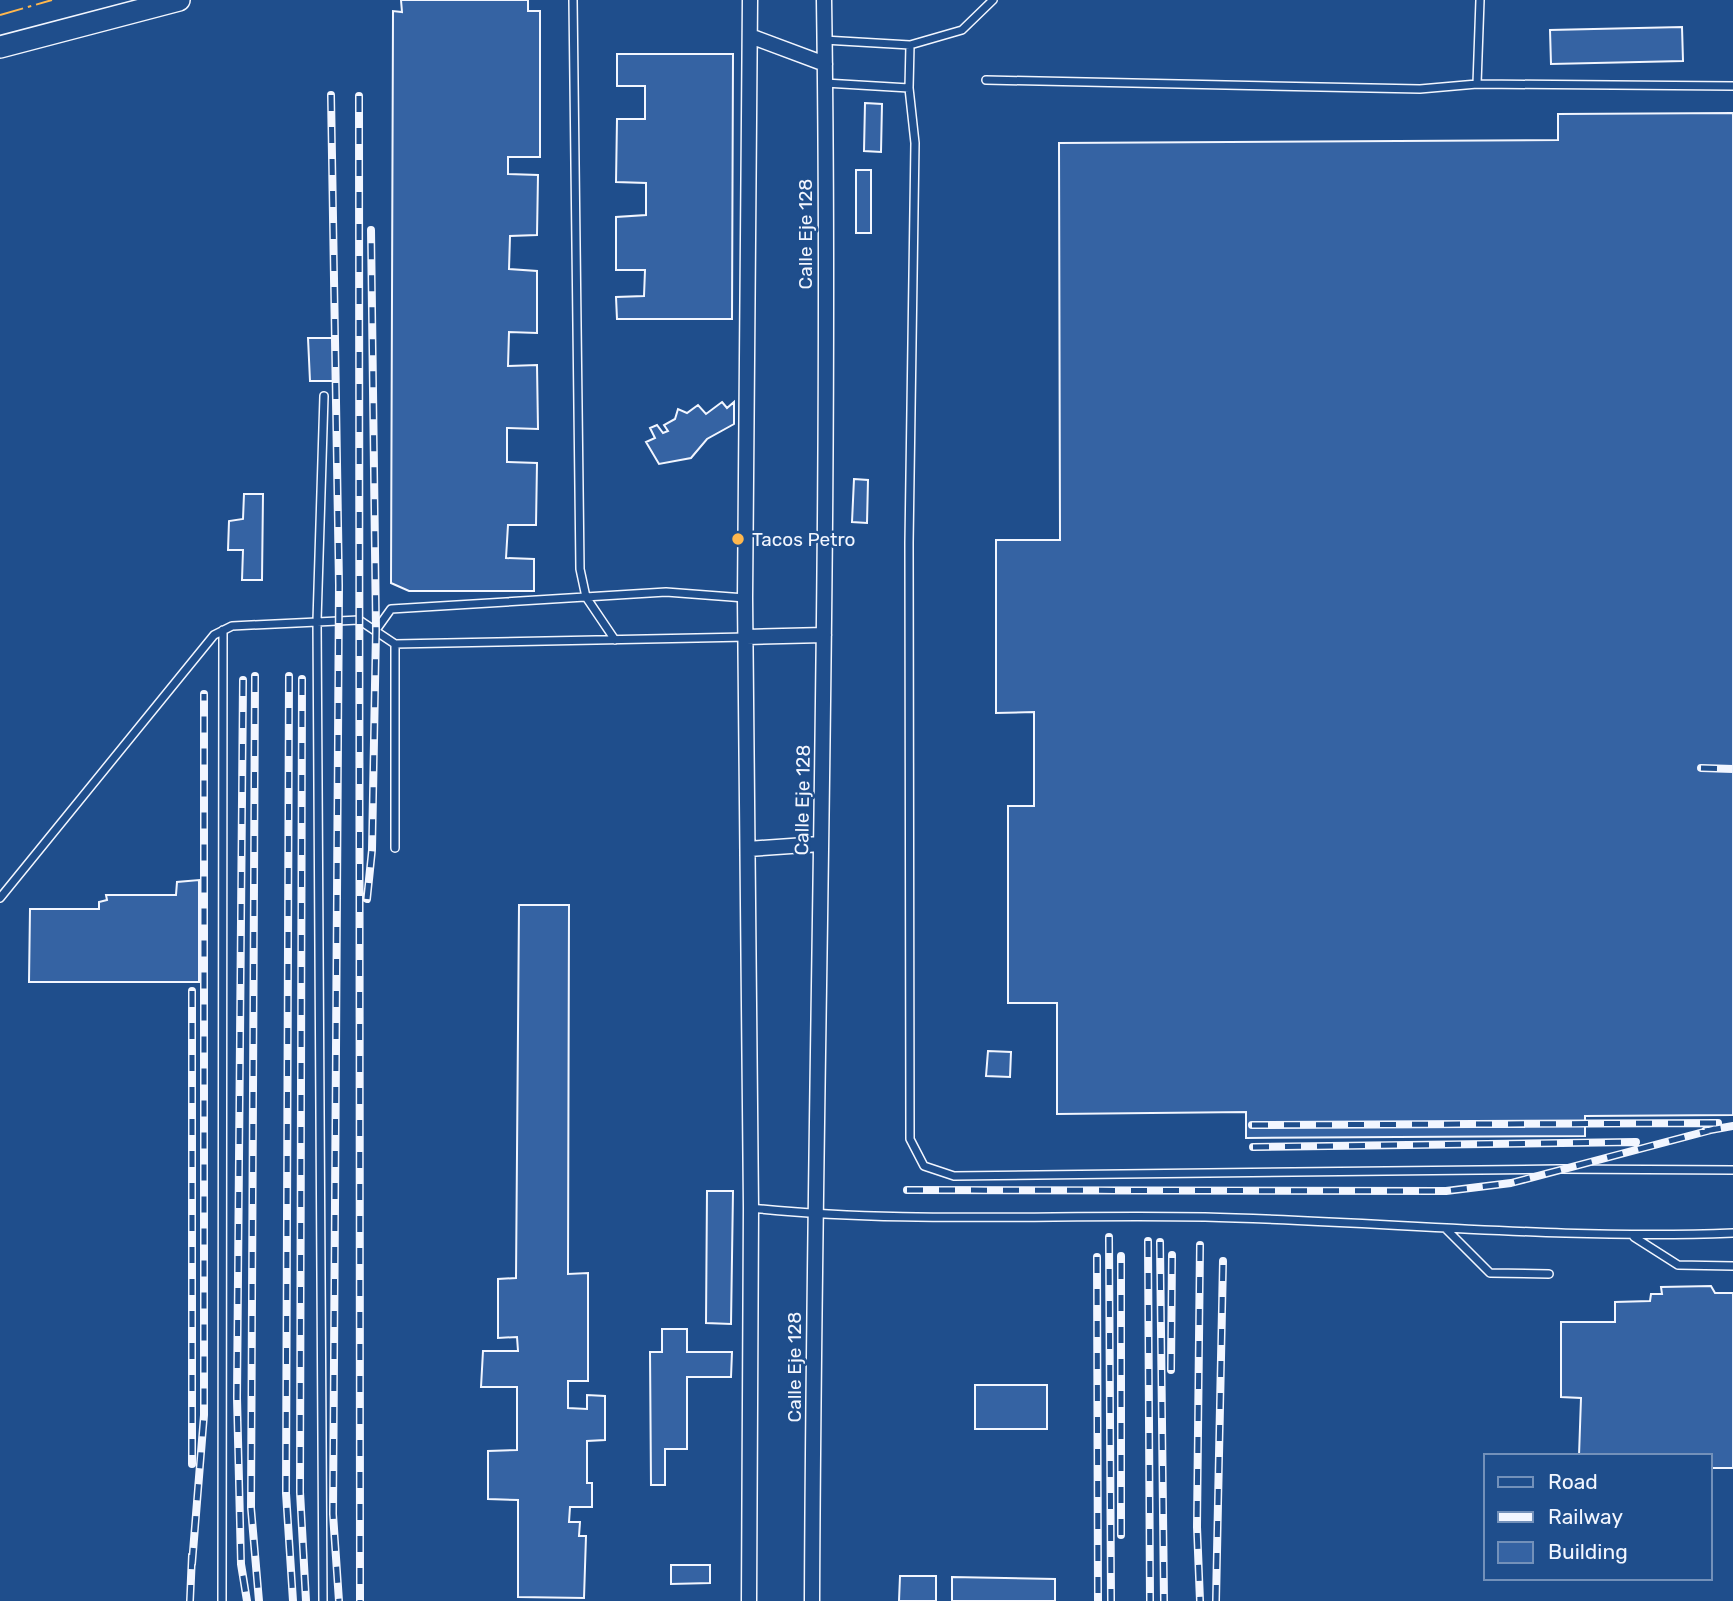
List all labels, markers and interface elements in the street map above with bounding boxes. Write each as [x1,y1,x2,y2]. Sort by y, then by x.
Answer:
street label: Calle Eje 128 [794,179,817,289]
place label: Tacos Petro [752,528,856,551]
marker: Tacos Petro [730,531,746,547]
street label: Calle Eje 128 [790,744,815,856]
street label: Calle Eje 128 [783,1312,806,1422]
legend [1484,1454,1712,1580]
text: Road [1548,1469,1598,1494]
text: Railway [1548,1504,1623,1529]
text: Building [1548,1539,1628,1564]

